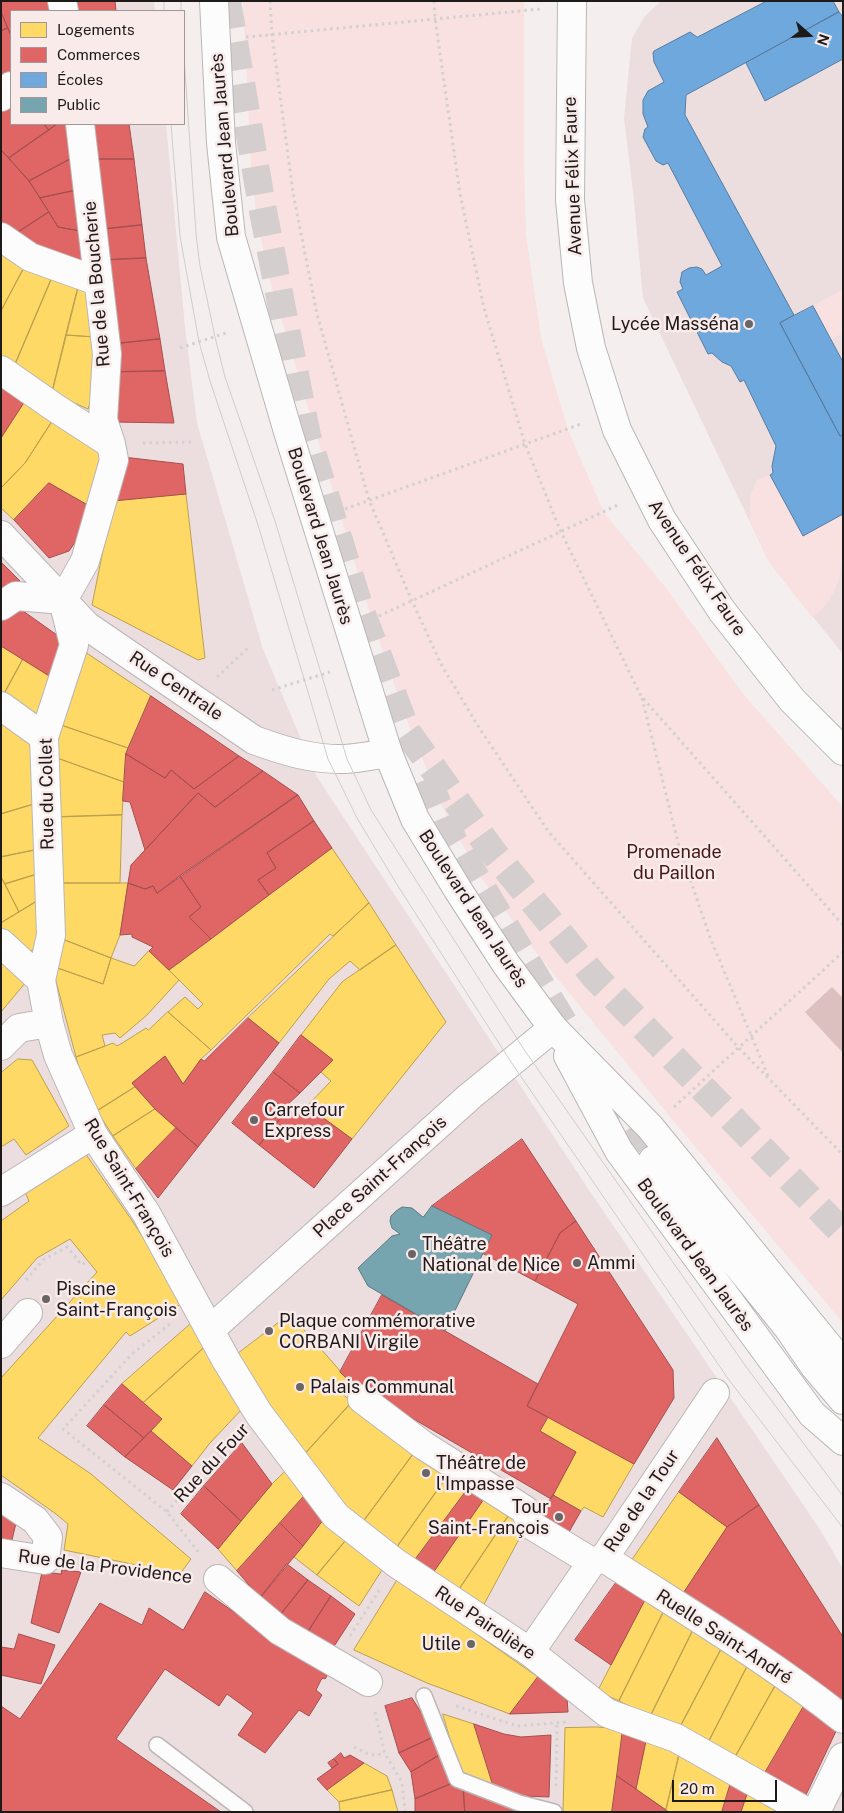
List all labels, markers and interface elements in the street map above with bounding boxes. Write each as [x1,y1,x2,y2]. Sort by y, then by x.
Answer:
legend [10,10,185,125]
north arrow [784,10,834,60]
text: Logements [57,21,135,38]
text: N [814,32,833,48]
text: Commerces [57,46,140,63]
street label: Boulevard Jean Jaurès [206,52,244,238]
text: Écoles [57,71,103,88]
text: Public [57,96,101,113]
street label: Avenue Félix Faure [559,96,587,256]
street label: Rue de la Boucherie [79,200,115,368]
place label: Lycée Masséna [611,313,739,335]
marker: Lycée Masséna [743,318,755,330]
street label: Boulevard Jean Jaurès [283,445,357,627]
street label: Avenue Félix Faure [644,496,750,640]
street label: Rue Centrale [125,647,227,725]
street label: Rue du Collet [35,738,59,850]
street label: Boulevard Jean Jaurès [414,826,532,992]
park label: Promenade du Paillon [626,841,722,884]
place label: Carrefour Express [264,1099,345,1142]
street label: Place Saint-François [309,1111,451,1243]
marker: Carrefour Express [248,1114,260,1126]
street label: Rue Saint-François [79,1115,179,1261]
street label: Boulevard Jean Jaurès [632,1174,758,1336]
place label: Théâtre National de Nice [422,1233,560,1276]
marker: Théâtre National de Nice [406,1248,418,1260]
place label: Ammi [587,1252,635,1274]
marker: Ammi [571,1257,583,1269]
place label: Piscine Saint-François [56,1278,177,1320]
marker: Piscine Saint-François [40,1293,52,1305]
place label: Plaque commémorative CORBANI Virgile [279,1310,475,1352]
marker: Plaque commémorative CORBANI Virgile [263,1325,275,1337]
place label: Palais Communal [310,1376,455,1398]
marker: Palais Communal [294,1381,306,1393]
street label: Rue du Four [170,1419,254,1507]
street label: Rue de la Tour [600,1446,684,1556]
place label: Théâtre de l'Impasse [436,1452,526,1495]
marker: Théâtre de l'Impasse [420,1467,432,1479]
place label: Tour Saint-François [428,1496,549,1538]
marker: Tour Saint-François [553,1511,565,1523]
street label: Rue de la Providence [17,1546,193,1588]
street label: Rue Pairolière [430,1581,540,1665]
street label: Ruelle Saint-André [652,1585,796,1689]
place label: Utile [421,1633,461,1655]
marker: Utile [465,1638,477,1650]
scale bar [674,1770,779,1802]
text: 20 m [680,1780,715,1797]

